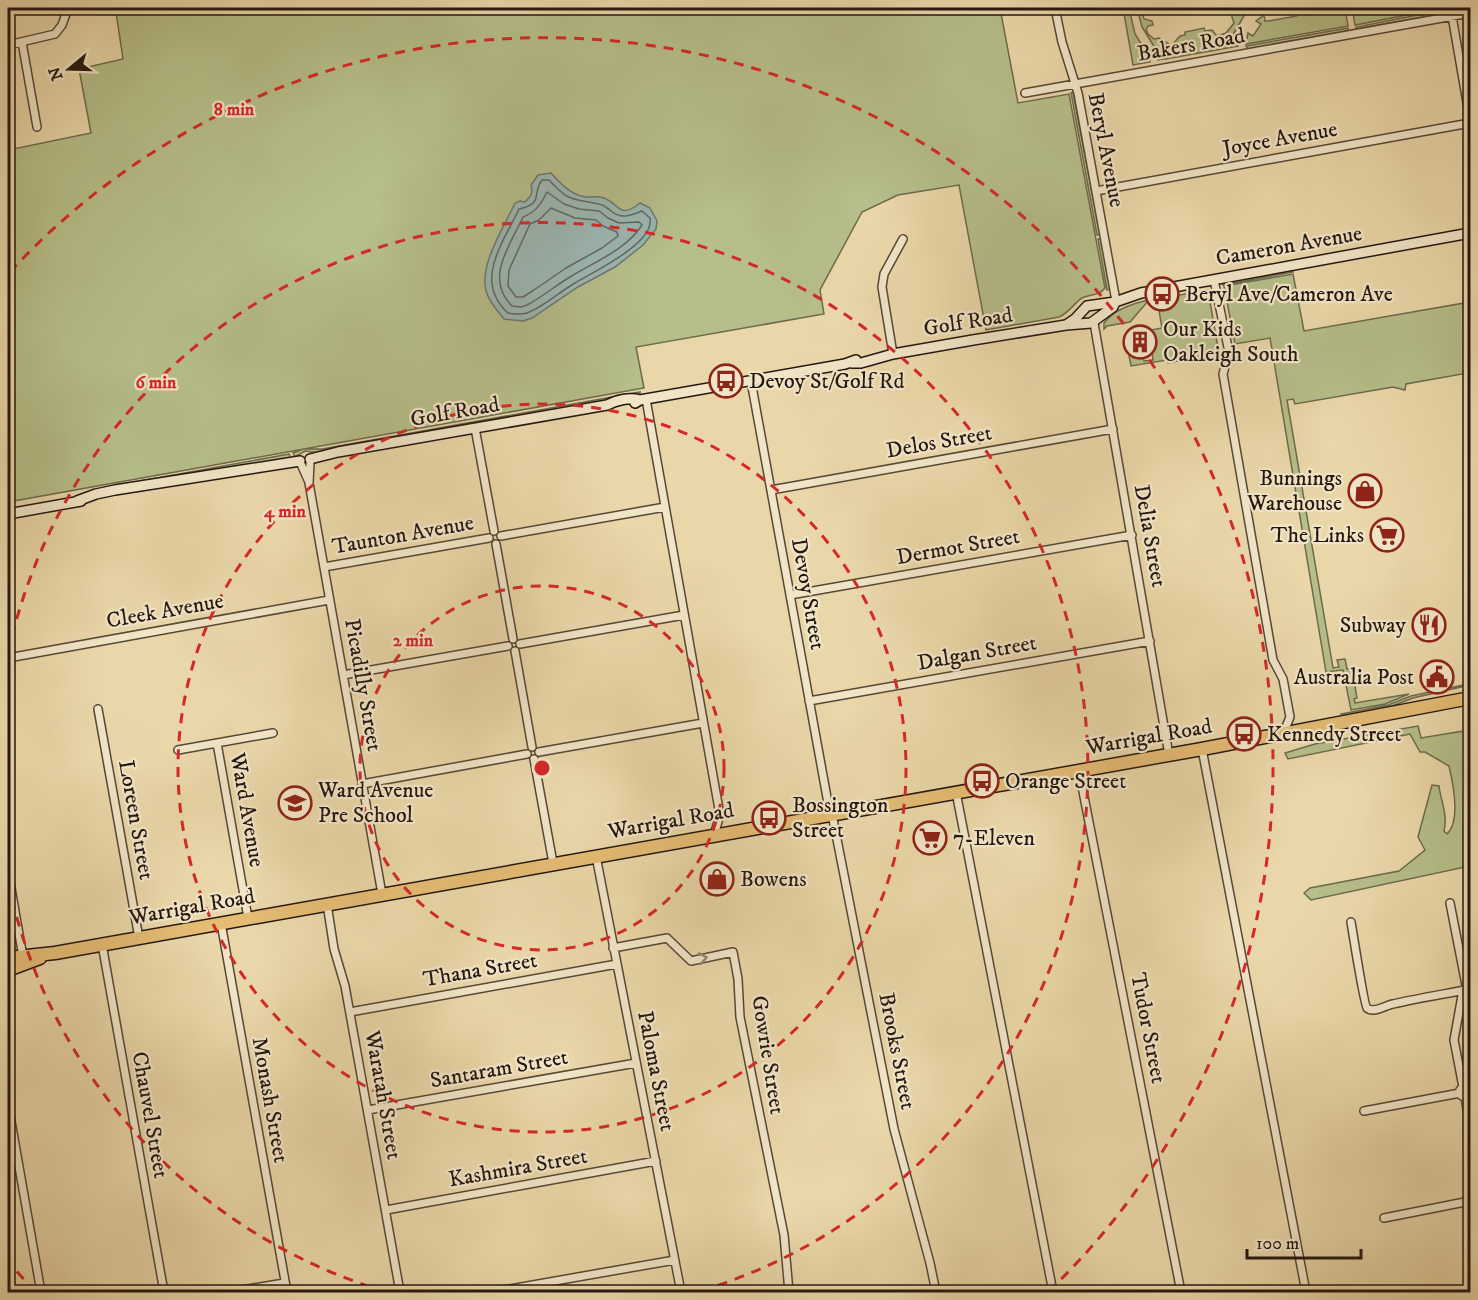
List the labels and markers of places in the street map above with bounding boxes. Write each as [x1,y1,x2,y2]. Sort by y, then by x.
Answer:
bus stop icon: Beryl Ave/Cameron Ave [1144,276,1180,312]
place label: Beryl Ave/Cameron Ave [1185,281,1393,308]
place label: Our Kids Oakleigh South [1163,316,1299,368]
building icon: Our Kids Oakleigh South [1122,324,1158,360]
bus stop icon: Devoy St/Golf Rd [708,363,744,399]
place label: Devoy St/Golf Rd [749,368,904,395]
place label: Bunnings Warehouse [1246,465,1342,517]
shop icon: Bunnings Warehouse [1347,473,1383,509]
supermarket icon: The Links [1369,517,1405,553]
place label: The Links [1271,522,1364,549]
restaurant icon: Subway [1411,607,1447,643]
place label: Subway [1340,612,1407,639]
public building icon: Australia Post [1419,659,1455,695]
place label: Australia Post [1294,664,1414,691]
bus stop icon: Kennedy Street [1226,716,1262,752]
place label: Kennedy Street [1267,721,1401,748]
centre of rings [532,758,552,778]
bus stop icon: Orange Street [964,763,1000,799]
place label: Orange Street [1005,768,1126,795]
place label: Ward Avenue Pre School [317,777,433,829]
school or university icon: Ward Avenue Pre School [277,785,313,821]
place label: Bossington Street [792,792,889,844]
bus stop icon: Bossington Street [751,800,787,836]
supermarket icon: 7-Eleven [912,820,948,856]
place label: 7-Eleven [953,825,1035,852]
shop icon: Bowens [699,861,735,897]
place label: Bowens [740,866,807,893]

